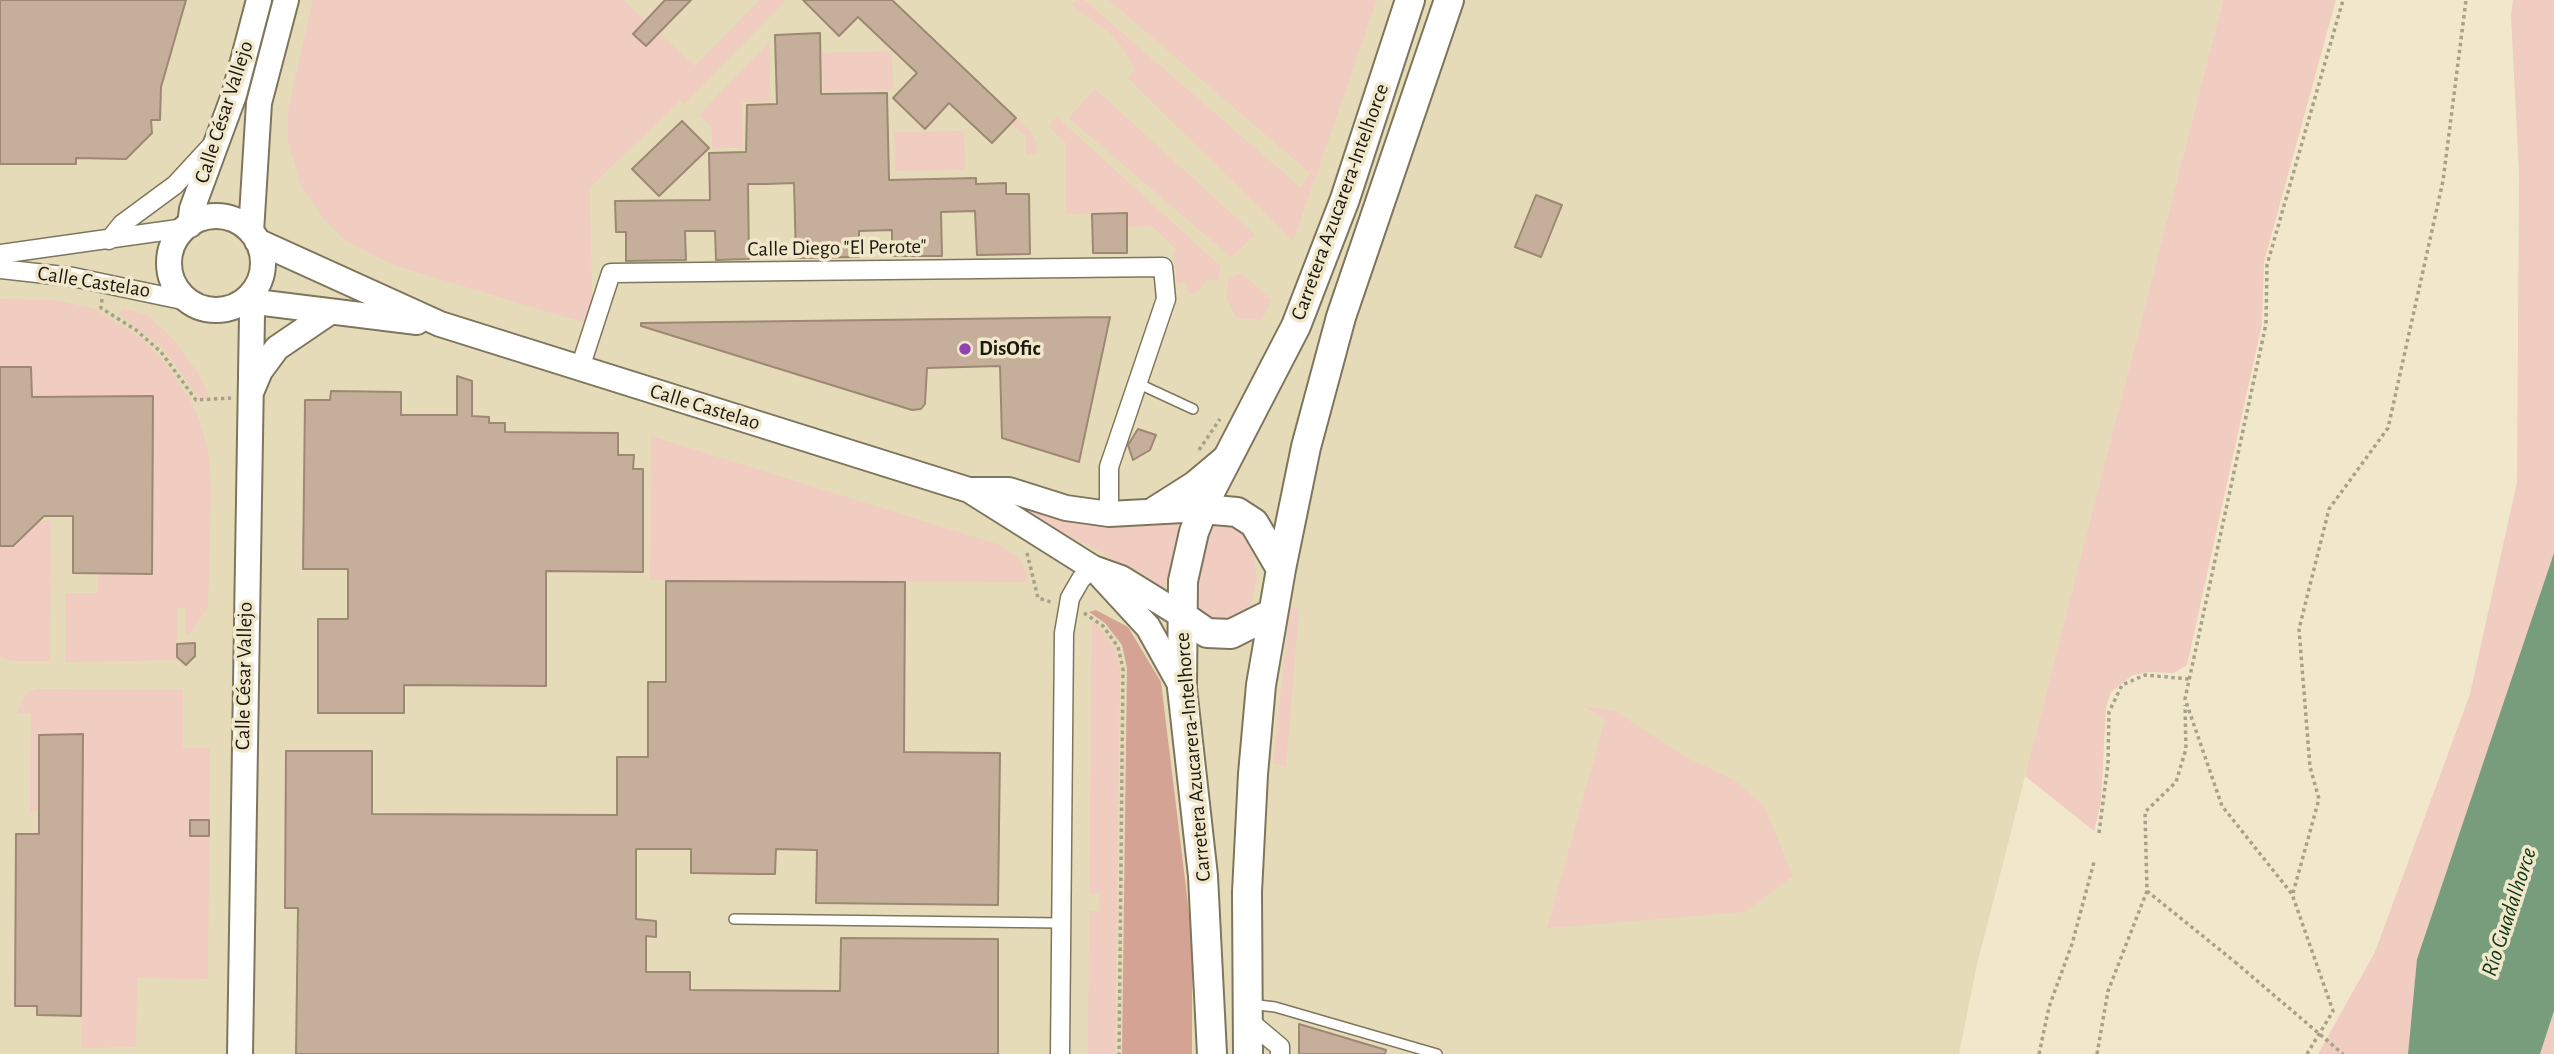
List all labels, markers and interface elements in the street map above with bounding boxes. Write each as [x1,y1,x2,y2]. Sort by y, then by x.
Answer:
street label: Calle César Vallejo [189,38,259,186]
street label: Carretera Azucarera-Intelhorce [1285,80,1395,324]
street label: Calle Diego "El Perote" [747,234,927,262]
street label: Calle Castelao [36,261,152,303]
place label: DisOfic [979,336,1040,362]
marker: DisOfic [957,341,973,357]
street label: Calle Castelao [647,378,763,436]
street label: Calle César Vallejo [230,602,258,750]
street label: Carretera Azucarera-Intelhorce [1170,631,1216,883]
water label: Río Guadalhorce [2475,844,2543,980]

